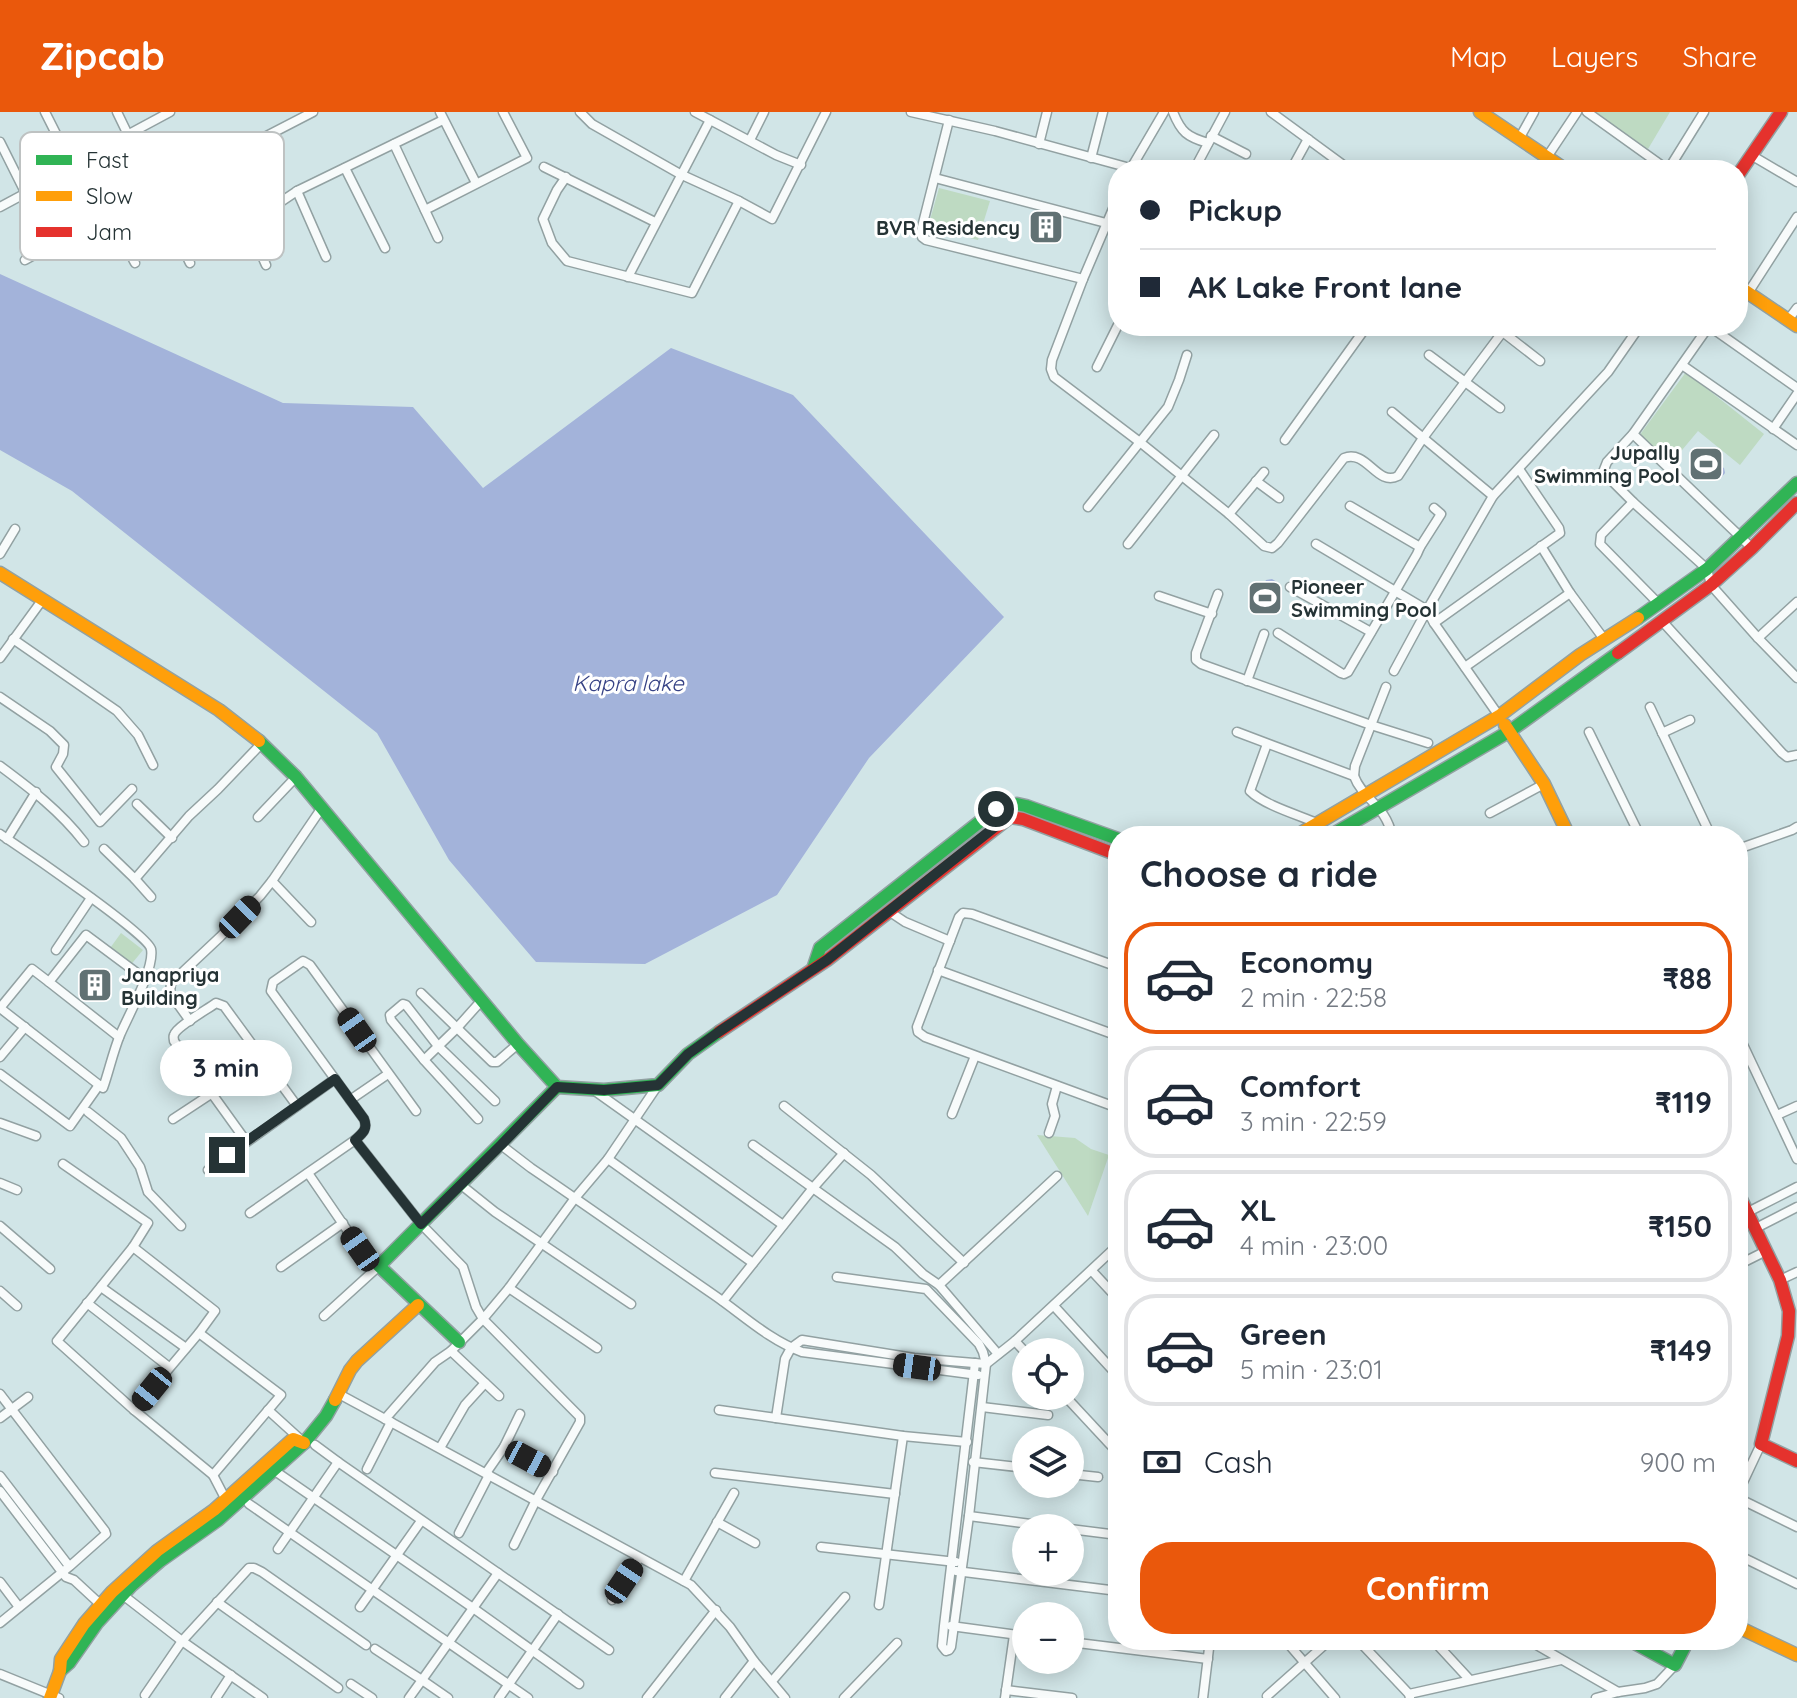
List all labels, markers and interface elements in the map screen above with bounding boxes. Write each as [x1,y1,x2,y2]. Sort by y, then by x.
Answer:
text: Zipcab [40,32,165,80]
text: Map [1450,39,1507,74]
text: Layers [1551,39,1638,74]
text: Share [1682,39,1757,74]
legend [20,132,284,260]
text: Fast [86,146,129,174]
text: Slow [86,182,133,210]
text: Pickup [1188,191,1282,229]
building icon: BVR Residency [1027,208,1065,246]
place label: BVR Residency [876,215,1020,240]
text: Jam [86,218,132,246]
text: AK Lake Front lane [1188,268,1462,306]
place label: Jupally Swimming Pool [1534,440,1680,488]
sports icon: Jupally Swimming Pool [1687,445,1725,483]
place label: Pioneer Swimming Pool [1291,574,1437,622]
sports icon: Pioneer Swimming Pool [1246,579,1284,617]
water label: Kapra lake [572,669,685,697]
route start [978,791,1014,827]
text: Choose a ride [1140,851,1378,896]
car [215,891,265,943]
icon: car [1144,942,1216,1014]
text: Economy [1240,943,1373,981]
text: ₹88 [1663,959,1712,997]
place label: Janapriya Building [121,962,219,1010]
building icon: Janapriya Building [76,966,114,1004]
text: 2 min · 22:58 [1240,981,1387,1014]
car [333,1003,381,1057]
callout: 3 min [161,1039,293,1095]
text: 3 min [193,1051,259,1084]
icon: car [1144,1066,1216,1138]
text: Comfort [1240,1067,1361,1105]
text: ₹119 [1655,1083,1712,1121]
text: 3 min · 22:59 [1240,1105,1387,1138]
route end [209,1137,245,1173]
icon: car [1144,1190,1216,1262]
text: XL [1240,1191,1277,1229]
text: ₹150 [1648,1207,1712,1245]
car [336,1222,384,1276]
text: 4 min · 23:00 [1240,1229,1388,1262]
icon: car [1144,1314,1216,1386]
text: Green [1240,1315,1327,1353]
text: ₹149 [1650,1331,1712,1369]
map controls [1012,1338,1084,1674]
button: locate [1012,1338,1084,1410]
car [892,1352,942,1382]
text: 5 min · 23:01 [1240,1353,1383,1386]
car [128,1363,176,1415]
button: layers [1012,1426,1084,1498]
car [501,1437,555,1481]
icon: cash [1140,1440,1184,1484]
text: Cash [1204,1443,1273,1481]
text: 900 m [1640,1446,1716,1479]
button: + [1012,1514,1084,1586]
button: Confirm [1140,1542,1716,1634]
car [601,1554,647,1608]
button: − [1012,1602,1084,1674]

